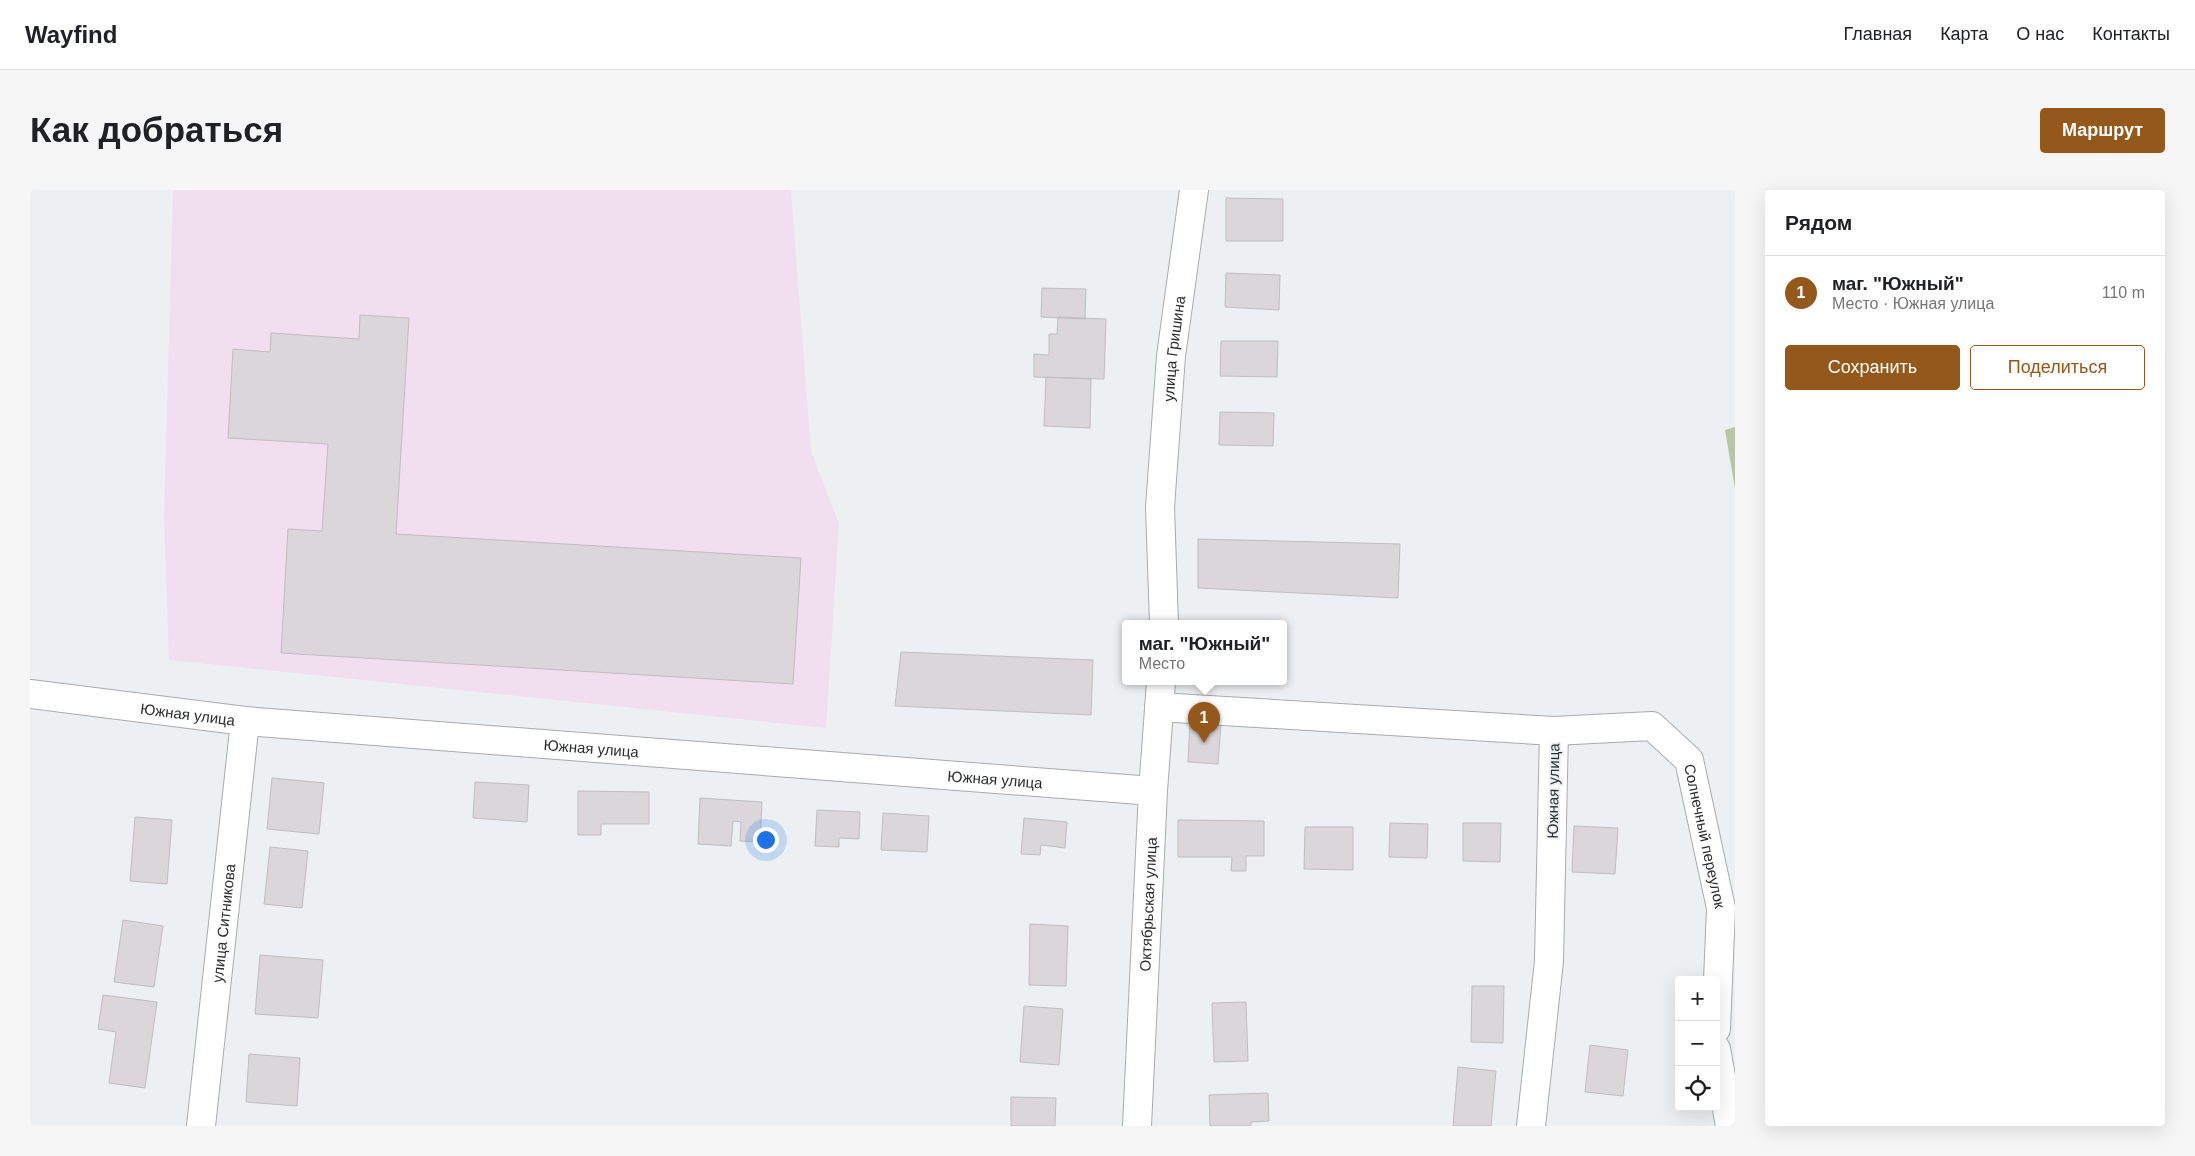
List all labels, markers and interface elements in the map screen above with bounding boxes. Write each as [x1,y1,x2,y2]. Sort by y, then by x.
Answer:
text: Wayfind [25,21,117,48]
text: Главная [1844,24,1912,44]
text: Карта [1940,24,1988,44]
text: О нас [2016,24,2064,44]
text: Контакты [2092,24,2170,44]
button: Маршрут [2040,108,2165,153]
text: Как добраться [30,110,283,149]
text: Рядом [1785,211,1852,234]
text: маг. "Южный" [1832,273,1964,294]
text: 1 [1797,284,1805,301]
text: 110 m [2102,284,2145,301]
street label: улица Гришина [1159,294,1188,402]
text: Место · Южная улица [1832,295,1994,312]
button: Сохранить [1785,345,1960,390]
button: Поделиться [1970,345,2145,390]
popup [1122,620,1287,685]
text: маг. "Южный" [1139,633,1270,654]
text: Место [1139,655,1185,672]
street label: Южная улица [139,699,237,728]
pin: 1 [1188,702,1220,743]
street label: Южная улица [543,736,640,760]
street label: Южная улица [1544,743,1562,839]
street label: Солнечный переулок [1682,762,1729,910]
street label: Южная улица [947,767,1044,791]
your location [753,827,779,853]
street label: Октябрьская улица [1136,836,1159,972]
street label: улица Ситникова [208,862,238,983]
map controls [1675,976,1720,1111]
button: + [1675,976,1720,1021]
button: − [1675,1021,1720,1066]
button: locate [1675,1066,1720,1111]

